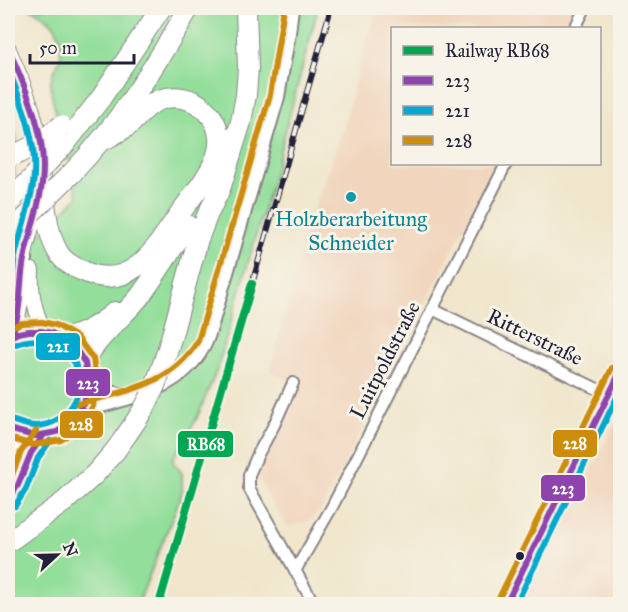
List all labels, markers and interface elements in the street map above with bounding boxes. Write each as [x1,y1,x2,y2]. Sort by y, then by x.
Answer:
scale bar [30,27,134,65]
legend [391,27,601,165]
text: 50 m [39,37,77,59]
text: Railway RB68 [445,40,550,62]
text: 223 [445,70,470,92]
text: 221 [445,100,470,122]
text: 228 [445,130,472,152]
marker: Holzberarbeitung Schneider [344,190,358,204]
place label: Holzberarbeitung Schneider [275,206,427,256]
street label: Luitpoldstraße [344,297,426,423]
street label: Ritterstraße [483,303,587,371]
line badge: 221 [35,332,81,361]
text: 221 [47,337,70,356]
line badge: 223 [65,368,111,397]
text: 223 [77,374,99,394]
line badge: 228 [59,410,104,439]
text: 228 [69,415,93,434]
line badge: 228 [552,429,598,458]
line badge: RB68 [177,430,234,458]
text: 228 [563,434,587,453]
text: RB68 [187,435,225,454]
line badge: 223 [540,474,586,502]
text: 223 [552,479,574,499]
north arrow [27,525,87,585]
text: N [59,540,82,560]
unlabelled marker [514,550,526,562]

